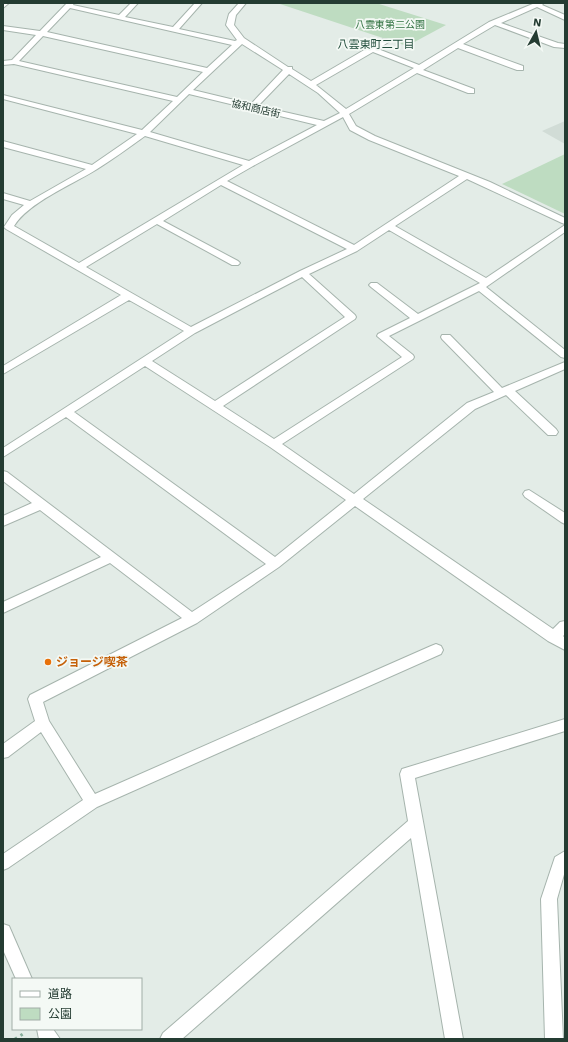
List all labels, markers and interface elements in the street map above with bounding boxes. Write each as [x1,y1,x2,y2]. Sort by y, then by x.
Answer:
north arrow [516,12,556,52]
text: N [532,16,542,30]
park label: 八雲東第二公園 [355,19,425,30]
district label: 八雲東町二丁目 [338,38,415,51]
street label: 協和商店街 [230,98,281,119]
place label: ジョージ喫茶 [56,655,128,669]
marker: ジョージ喫茶 [43,657,53,667]
legend [12,978,142,1030]
text: 道路 [48,987,72,1001]
text: 公園 [48,1007,72,1021]

